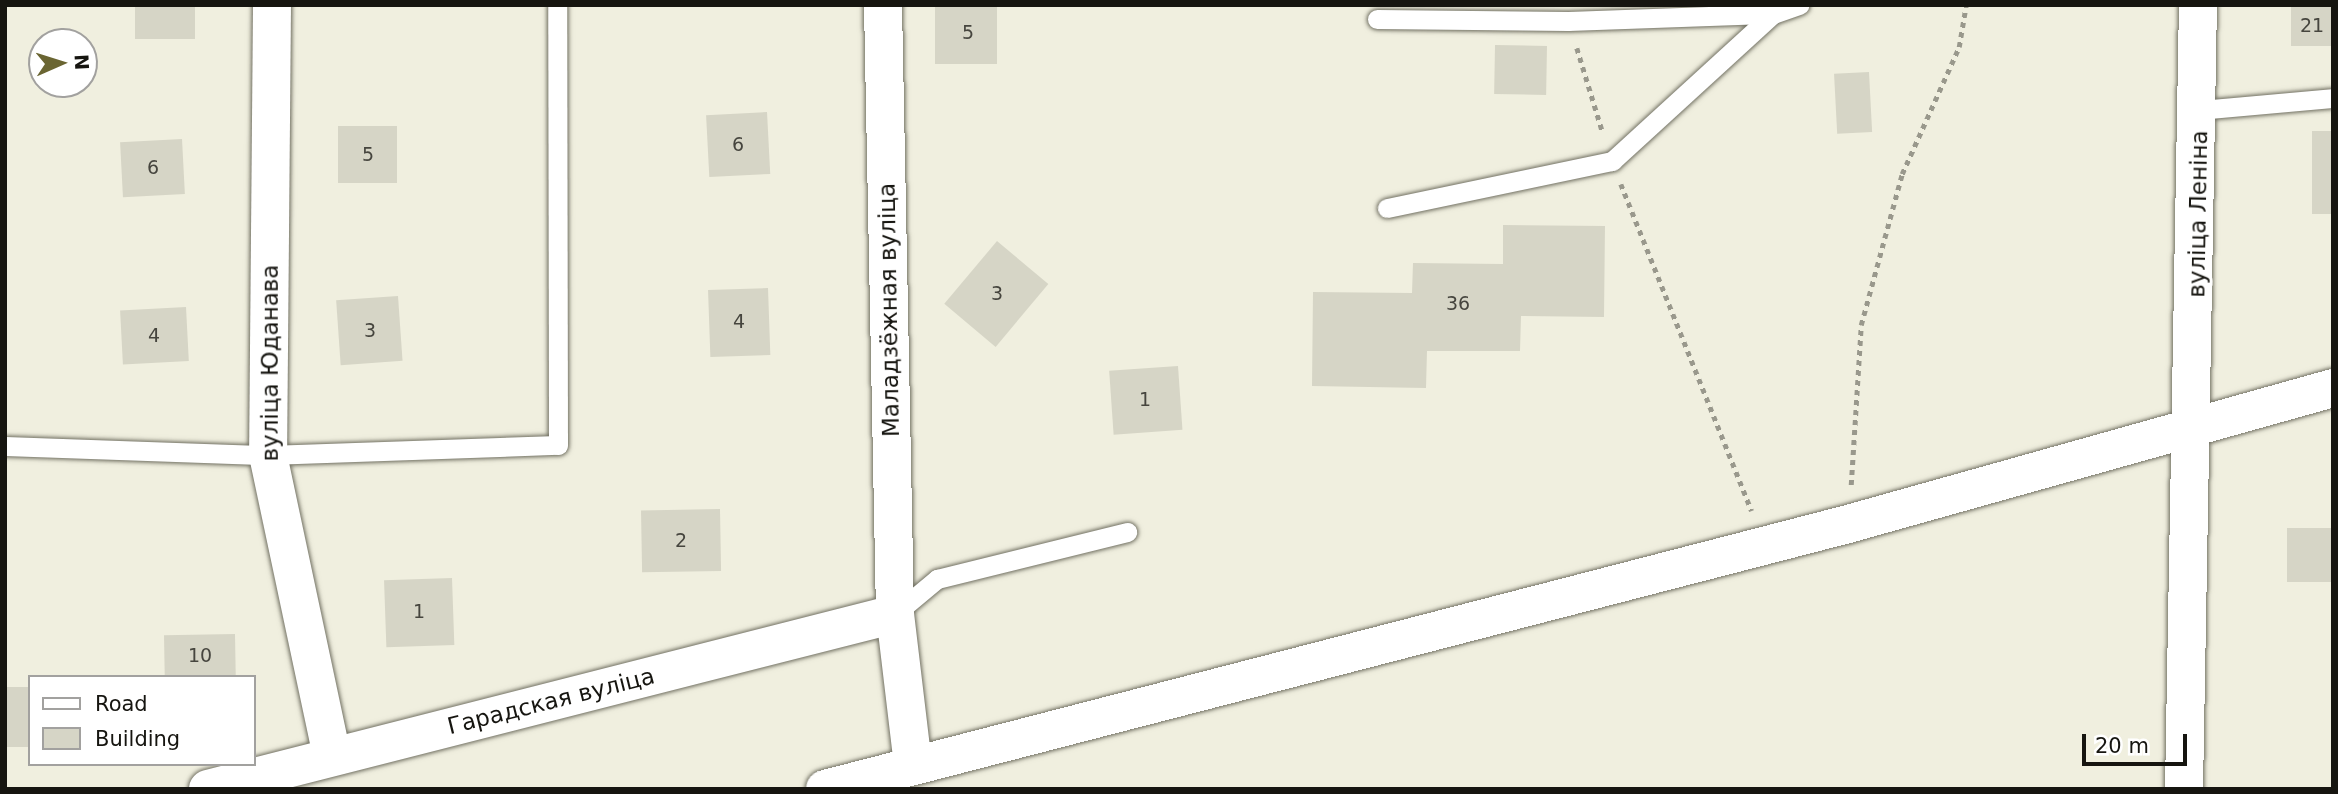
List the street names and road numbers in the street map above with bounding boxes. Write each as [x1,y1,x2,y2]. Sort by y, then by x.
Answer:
street label: вуліца Леніна [2183,130,2213,298]
street label: Маладзёжная вуліца [873,183,905,437]
street label: вуліца Юданава [256,265,284,461]
street label: Гарадская вуліца [445,662,657,740]

